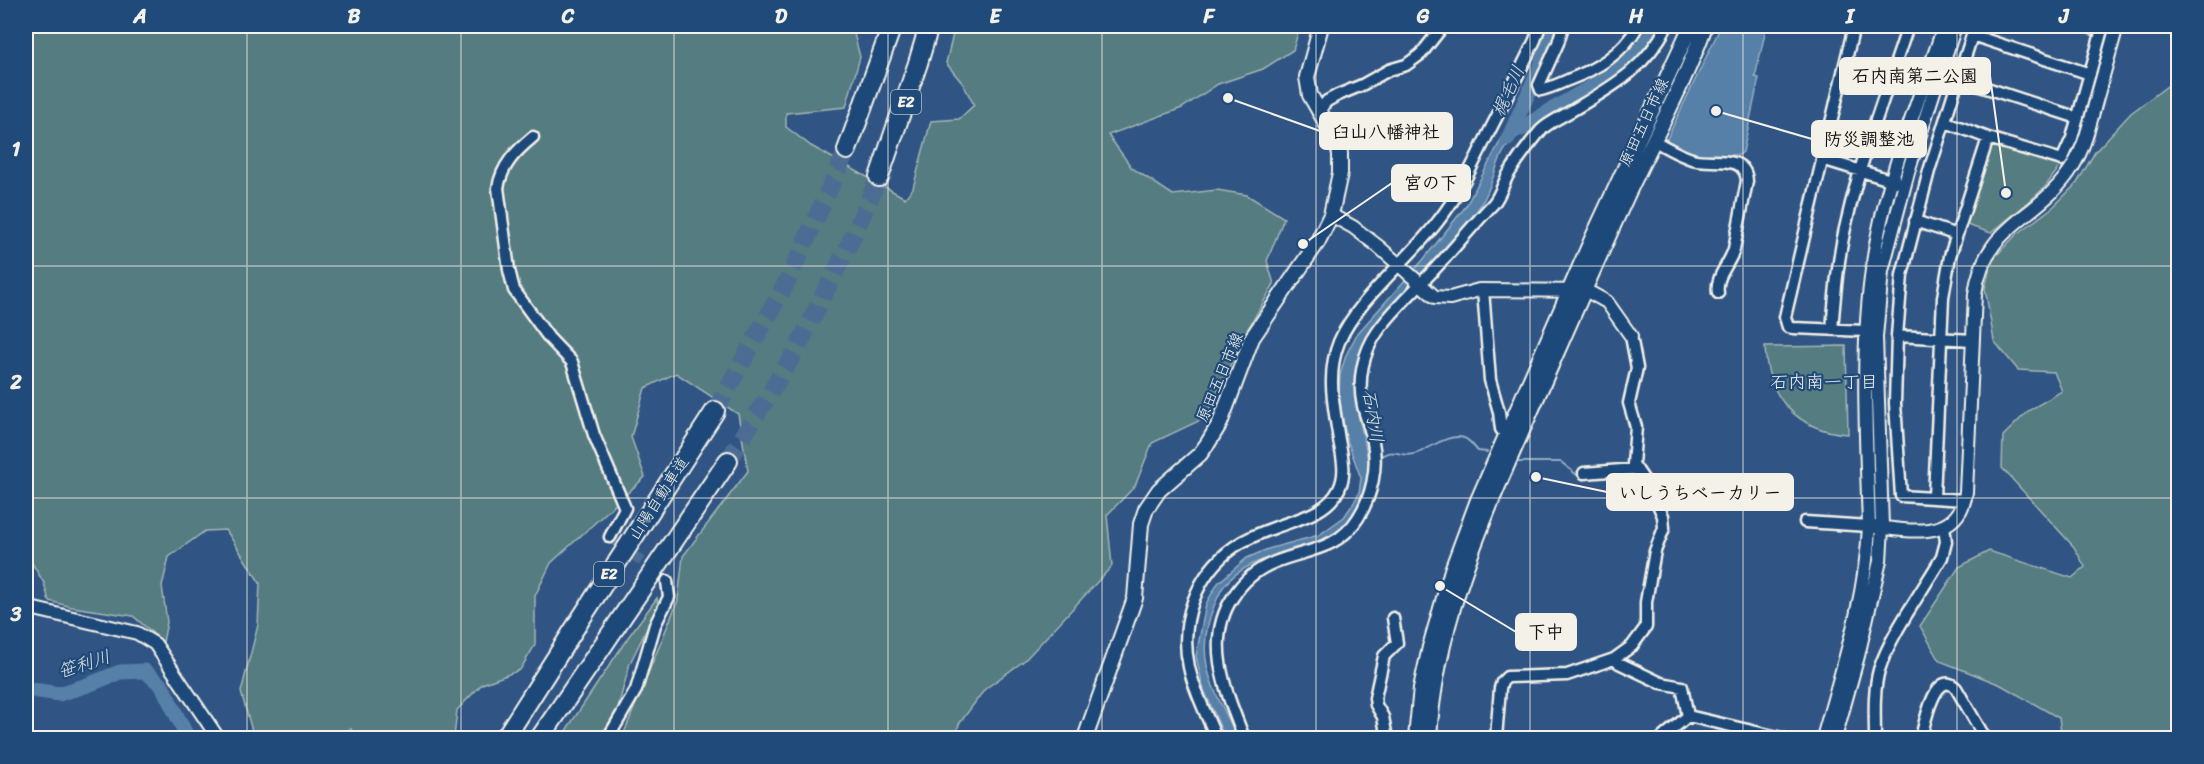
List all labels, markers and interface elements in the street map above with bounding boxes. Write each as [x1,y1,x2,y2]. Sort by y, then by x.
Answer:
text: A [132,0,147,34]
text: B [348,0,361,34]
text: C [561,0,575,34]
text: D [775,0,788,34]
text: E [989,0,1002,34]
text: F [1203,0,1216,34]
text: G [1416,0,1430,34]
text: H [1628,0,1644,34]
text: I [1845,0,1856,34]
text: J [2058,0,2070,34]
callout: 石内南第二公園 [1840,58,1990,94]
water label: 梶毛川 [1482,60,1534,122]
text: 石内南第二公園 [1852,60,1978,92]
street label: 原田五日市線 [1610,73,1677,172]
road number: E2 [891,90,921,114]
callout: 臼山八幡神社 [1320,113,1452,149]
text: 臼山八幡神社 [1332,116,1440,148]
callout: 防災調整池 [1812,121,1926,157]
text: 防災調整池 [1824,123,1914,155]
text: 1 [12,132,21,167]
callout: 宮の下 [1392,165,1470,201]
text: 宮の下 [1404,167,1458,199]
street label: 原田五日市線 [1187,327,1252,427]
text: 2 [9,365,22,400]
district label: 石内南一丁目 [1770,366,1878,398]
water label: 石内川 [1353,387,1393,445]
street label: 山陽自動車道 [620,450,697,546]
callout: いしうちベーカリー [1607,474,1793,510]
text: いしうちベーカリー [1619,477,1781,509]
road number: E2 [594,562,624,586]
text: 3 [10,597,22,632]
callout: 下中 [1516,614,1576,650]
text: 下中 [1528,616,1564,648]
water label: 笹利川 [53,640,115,688]

